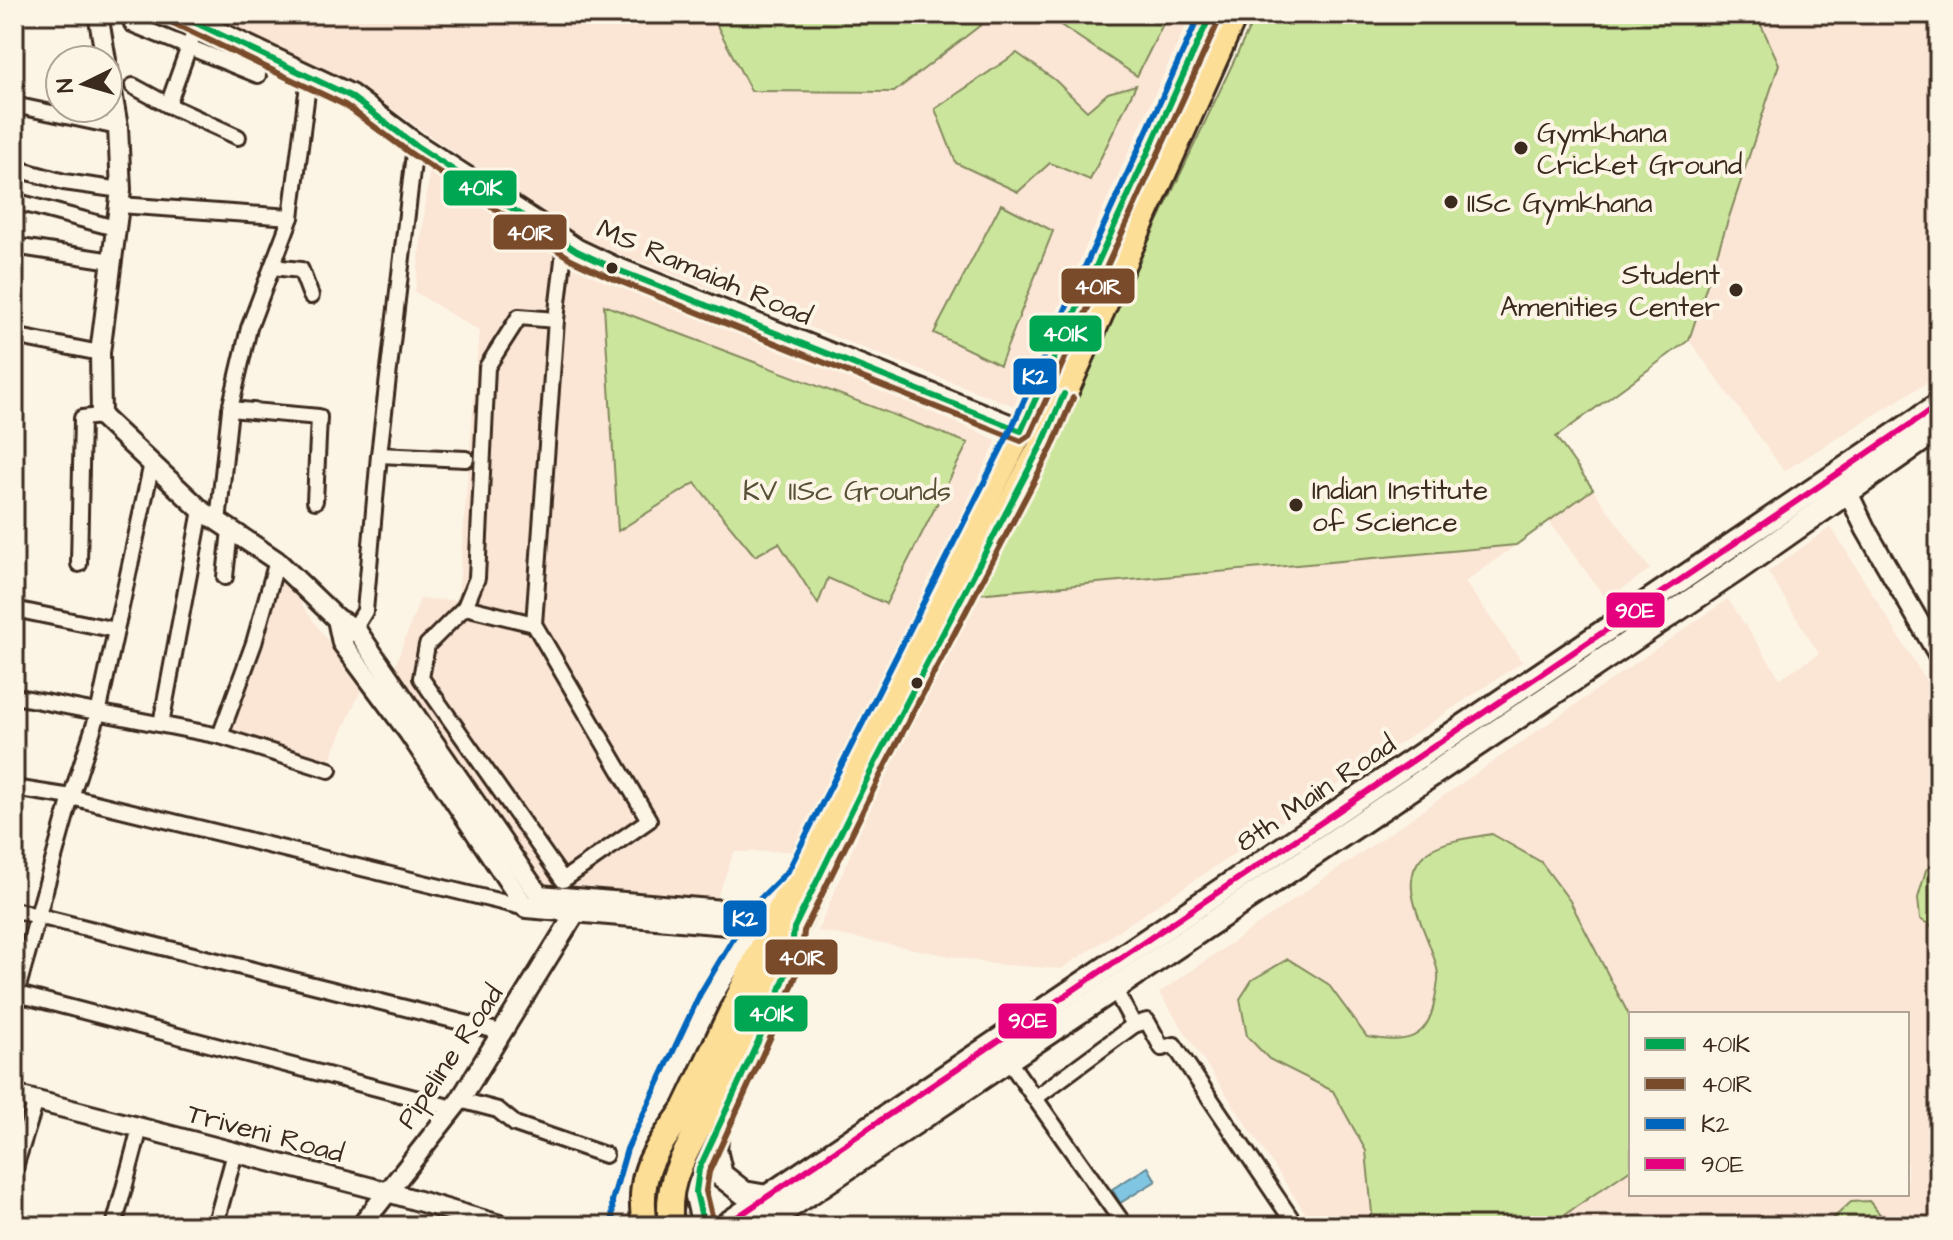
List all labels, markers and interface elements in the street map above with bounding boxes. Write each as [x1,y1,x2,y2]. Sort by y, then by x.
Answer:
north arrow [44,44,124,124]
text: N [50,77,82,94]
place label: Gymkhana Cricket Ground [1537,114,1742,185]
marker: Gymkhana Cricket Ground [1512,139,1530,157]
line badge: 401K [442,169,518,207]
text: 401K [458,173,503,204]
place label: IISc Gymkhana [1467,184,1653,225]
marker: IISc Gymkhana [1442,193,1460,211]
street label: MS Ramaiah Road [591,209,818,335]
line badge: 401R [492,213,568,251]
text: 401R [506,218,554,249]
place label: Student Amenities Center [1500,256,1721,327]
unlabelled marker [604,260,620,276]
line badge: 401R [1060,267,1136,305]
text: 401R [1074,272,1122,303]
marker: Student Amenities Center [1727,281,1745,299]
line badge: 401K [1028,314,1103,353]
text: 401K [1043,319,1088,350]
line badge: K2 [1012,357,1058,396]
text: K2 [1022,362,1048,393]
place label: Indian Institute of Science [1312,471,1488,542]
park label: KV IISc Grounds [743,472,951,511]
marker: Indian Institute of Science [1287,496,1305,514]
line badge: 90E [1605,591,1666,629]
text: 90E [1615,596,1655,627]
unlabelled marker [909,675,925,691]
street label: 8th Main Road [1228,725,1404,861]
line badge: K2 [722,899,768,938]
text: K2 [732,904,758,935]
line badge: 401R [764,938,839,976]
text: 401R [778,943,826,974]
street label: Pipeline Road [388,977,513,1137]
line badge: 401K [733,994,809,1033]
text: 401K [749,999,794,1030]
line badge: 90E [997,1002,1058,1040]
text: 90E [1008,1006,1048,1037]
legend [1629,1012,1909,1196]
text: 401K [1701,1028,1751,1062]
text: 401R [1701,1068,1753,1102]
street label: Triveni Road [183,1094,348,1173]
text: K2 [1701,1108,1730,1142]
text: 90E [1701,1148,1744,1182]

